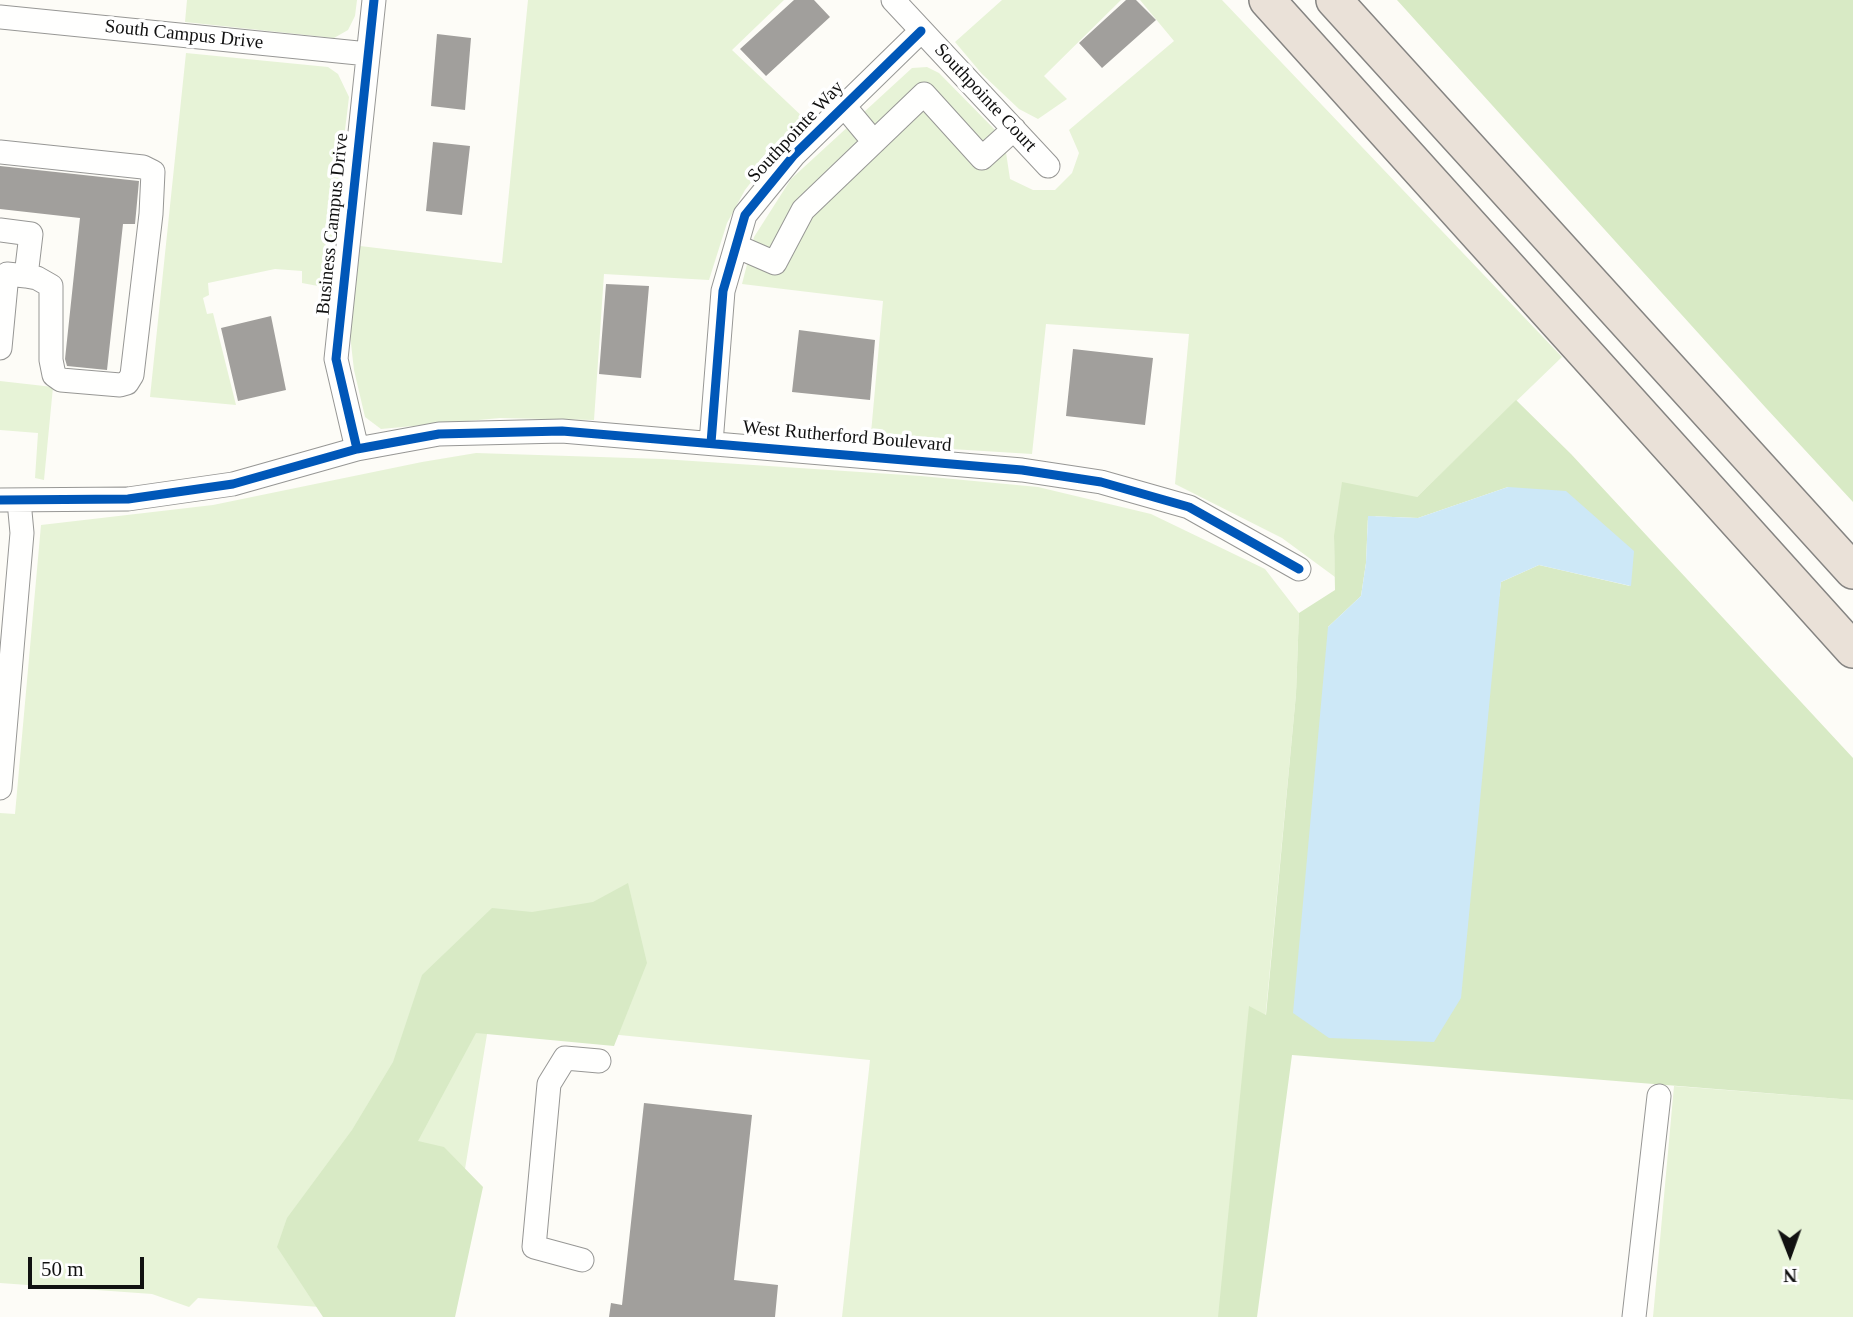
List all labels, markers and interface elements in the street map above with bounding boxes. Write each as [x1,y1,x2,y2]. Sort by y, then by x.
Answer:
street label: South Campus Drive [104,15,264,55]
street label: Southpointe Court [929,39,1041,157]
street label: Southpointe Way [743,76,849,188]
street label: Business Campus Drive [312,132,354,316]
street label: West Rutherford Boulevard [742,417,952,457]
north arrow [1755,1219,1825,1289]
scale bar [32,1244,147,1288]
text: 50 m [41,1257,84,1281]
text: N [1783,1265,1797,1286]

